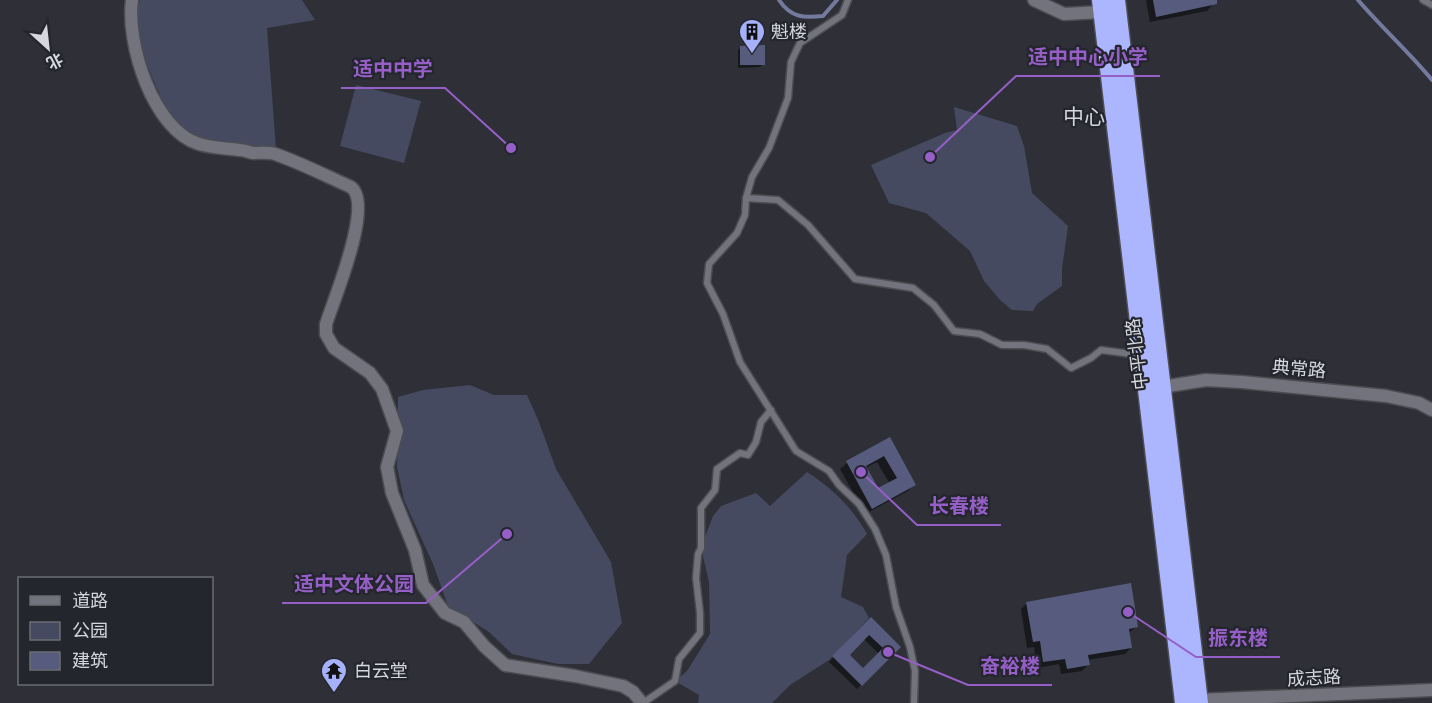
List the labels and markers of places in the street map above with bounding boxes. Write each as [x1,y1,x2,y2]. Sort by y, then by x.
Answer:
building icon: 魁楼 [737,17,767,55]
place label: 魁楼 [771,21,807,42]
callout: 适中中心小学 [1016,38,1160,76]
callout: 适中中学 [341,50,445,88]
callout: 长春楼 [917,487,1001,525]
callout: 适中文体公园 [282,565,426,603]
callout: 振东楼 [1196,619,1280,657]
callout: 奋裕楼 [968,647,1052,685]
temple icon: 白云堂 [319,656,349,694]
place label: 白云堂 [354,660,408,681]

